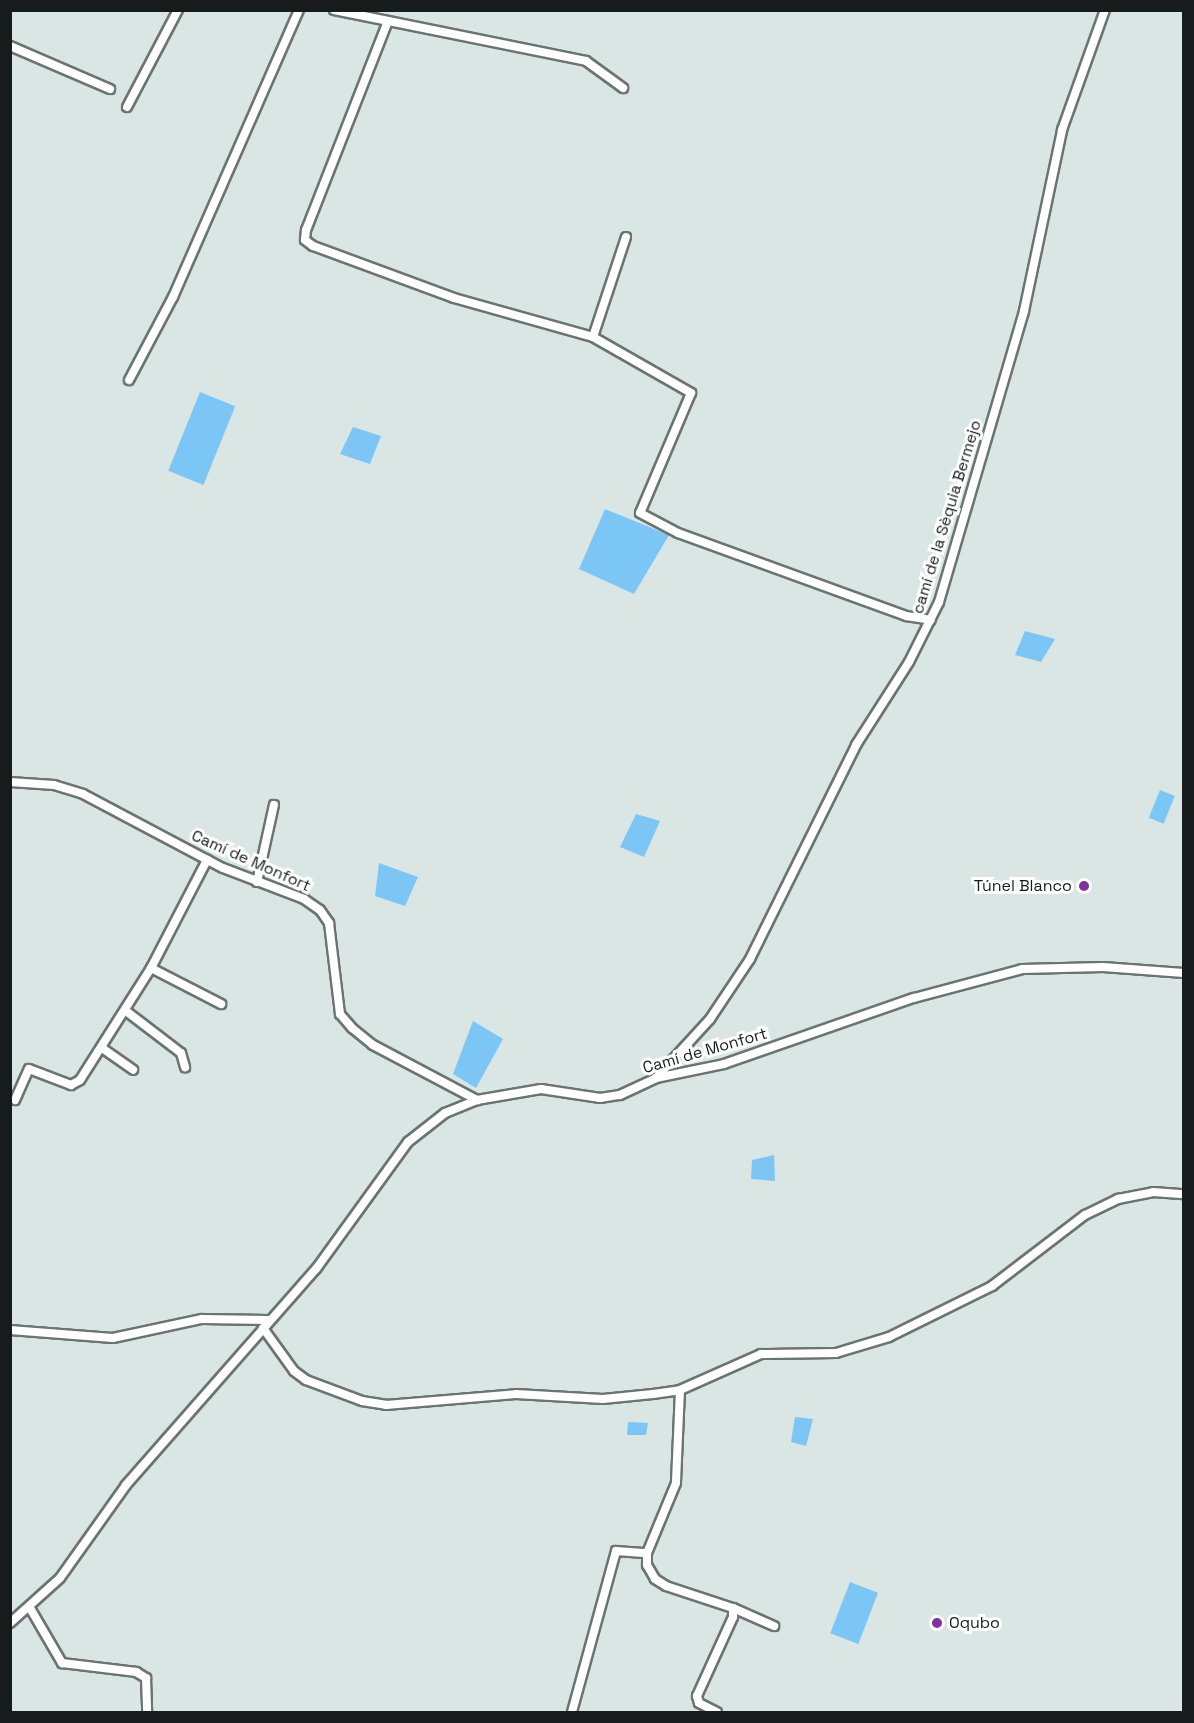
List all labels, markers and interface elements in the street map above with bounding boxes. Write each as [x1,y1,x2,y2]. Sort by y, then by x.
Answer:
street label: camí de la Sèquia Bermejo [908,418,986,616]
street label: Camí de Monfort [188,826,314,896]
place label: Túnel Blanco [974,876,1072,896]
marker: Túnel Blanco [1077,879,1091,893]
street label: Camí de Monfort [641,1024,769,1078]
place label: Oqubo [949,1613,1000,1633]
marker: Oqubo [930,1616,944,1630]

